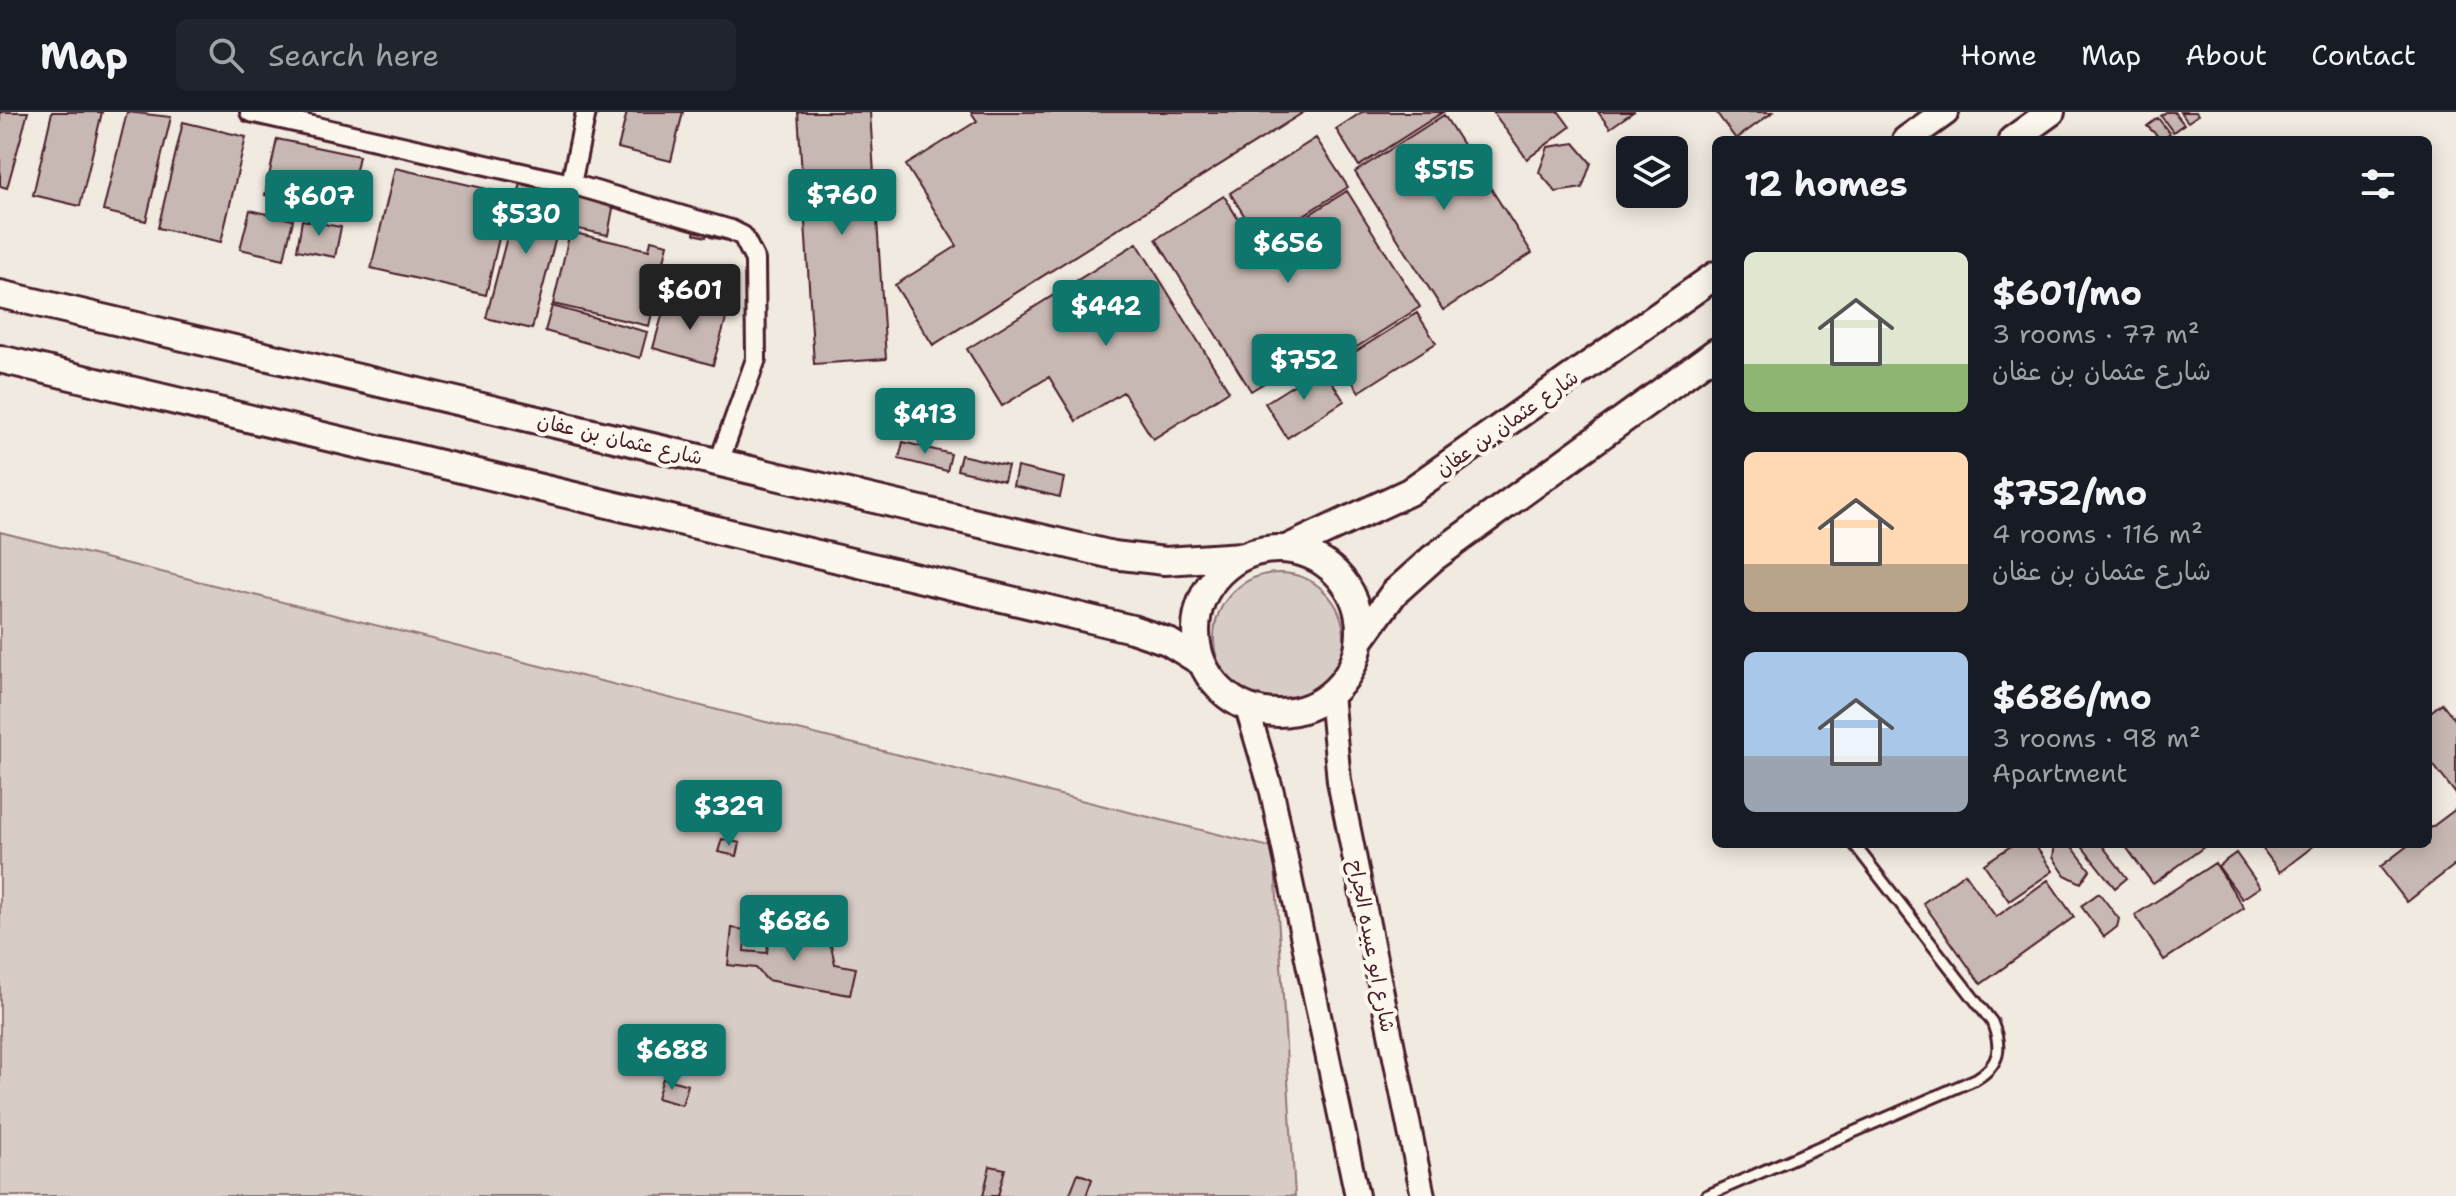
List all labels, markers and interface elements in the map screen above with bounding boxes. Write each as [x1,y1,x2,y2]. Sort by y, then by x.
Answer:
search box [176,19,736,91]
text: Map [40,30,128,81]
icon: search [204,33,248,77]
text: Search here [268,35,439,76]
text: Home [1960,36,2037,74]
text: Map [2081,36,2141,74]
text: About [2185,36,2267,74]
text: Contact [2311,36,2416,74]
map controls [1616,136,1688,208]
button: layers [1616,136,1688,208]
pin: $515 [1397,144,1491,212]
text: $515 [1413,152,1475,187]
text: 12 homes [1744,161,1908,207]
icon: filters [2356,162,2400,206]
pin: $760 [795,169,889,237]
pin: $607 [272,170,366,238]
text: $760 [806,177,878,212]
text: $607 [283,178,355,213]
pin: $530 [479,188,573,256]
text: $530 [491,196,561,231]
pin: $656 [1241,217,1335,285]
text: $656 [1253,225,1323,260]
pin: $601 [643,264,737,332]
text: $601/mo [1992,270,2142,316]
text: $601 [657,272,723,307]
pin: $442 [1059,280,1153,348]
icon: home [1808,284,1904,380]
text: $442 [1071,288,1141,323]
text: 3 rooms · 77 m² [1992,316,2200,351]
pin: $752 [1257,334,1351,402]
text: $752 [1270,342,1338,377]
text: شارع عثمان بن عفان [1992,353,2211,388]
street label: شارع عثمان بن عفان [1431,364,1584,483]
pin: $413 [878,388,972,456]
text: $413 [893,396,957,431]
street label: شارع عثمان بن عفان [535,407,705,472]
text: $752/mo [1992,470,2147,516]
icon: home [1808,484,1904,580]
text: 4 rooms · 116 m² [1992,516,2203,551]
text: شارع عثمان بن عفان [1992,553,2211,588]
text: $686/mo [1992,674,2152,720]
icon: home [1808,684,1904,780]
text: 3 rooms · 98 m² [1992,720,2201,755]
text: Apartment [1992,755,2128,790]
pin: $329 [682,780,776,848]
text: $329 [694,788,764,823]
street label: شارع ابو عبيده الجراح [1342,858,1401,1034]
pin: $686 [747,895,841,963]
text: $686 [758,903,830,938]
pin: $688 [625,1024,719,1092]
text: $688 [636,1032,708,1067]

